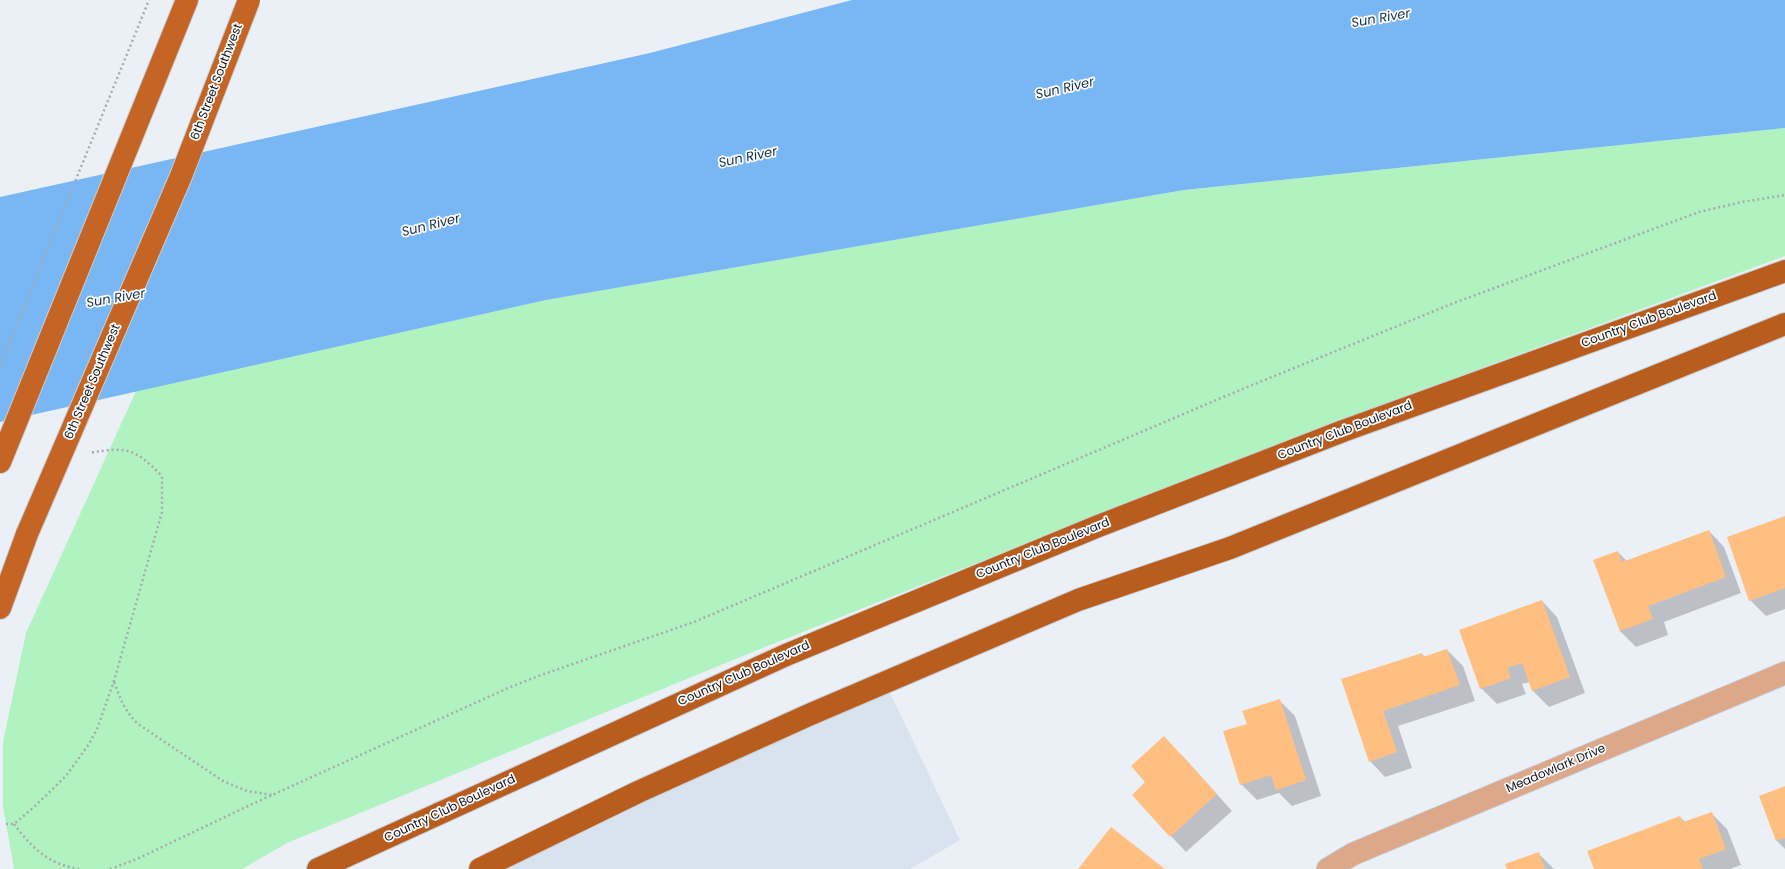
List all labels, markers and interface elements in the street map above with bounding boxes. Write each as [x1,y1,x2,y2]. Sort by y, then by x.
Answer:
water label: Sun River [1350,6,1412,32]
street label: 6th Street Southwest [188,22,246,142]
water label: Sun River [1034,75,1096,103]
water label: Sun River [717,144,779,172]
water label: Sun River [400,211,462,241]
water label: Sun River [85,286,147,312]
street label: Country Club Boulevard [1579,289,1719,351]
street label: 6th Street Southwest [62,322,124,442]
street label: Country Club Boulevard [1276,399,1414,463]
street label: Country Club Boulevard [974,516,1112,582]
street label: Country Club Boulevard [676,638,812,710]
street label: Meadowlark Drive [1504,742,1608,796]
street label: Country Club Boulevard [382,772,518,846]

